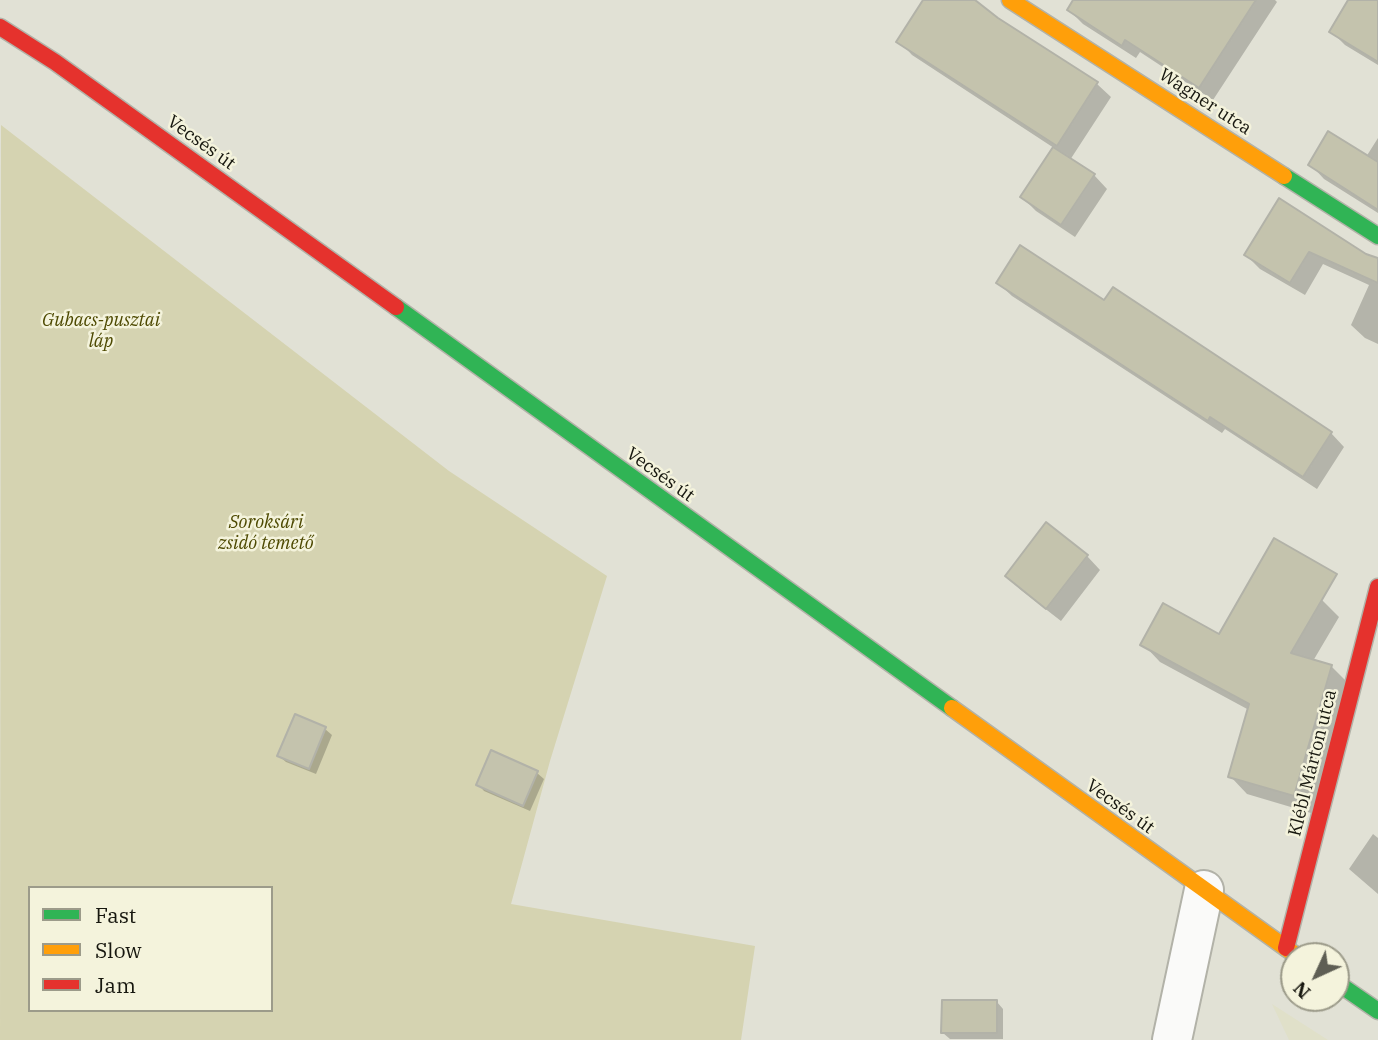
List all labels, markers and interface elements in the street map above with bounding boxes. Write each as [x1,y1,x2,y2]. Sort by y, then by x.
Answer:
street label: Wagner utca [1155,64,1255,140]
street label: Vecsés út [163,111,239,175]
park label: Gubacs-pusztai láp [42,310,160,352]
street label: Vecsés út [622,443,698,507]
park label: Soroksári zsidó temető [218,512,314,554]
street label: Klébl Márton utca [1284,687,1342,839]
street label: Vecsés út [1082,775,1158,839]
legend [28,886,273,1012]
text: Fast [95,901,136,929]
text: Slow [95,936,142,964]
north arrow [1280,942,1350,1012]
text: Jam [95,971,136,999]
text: N [1288,977,1315,1004]

